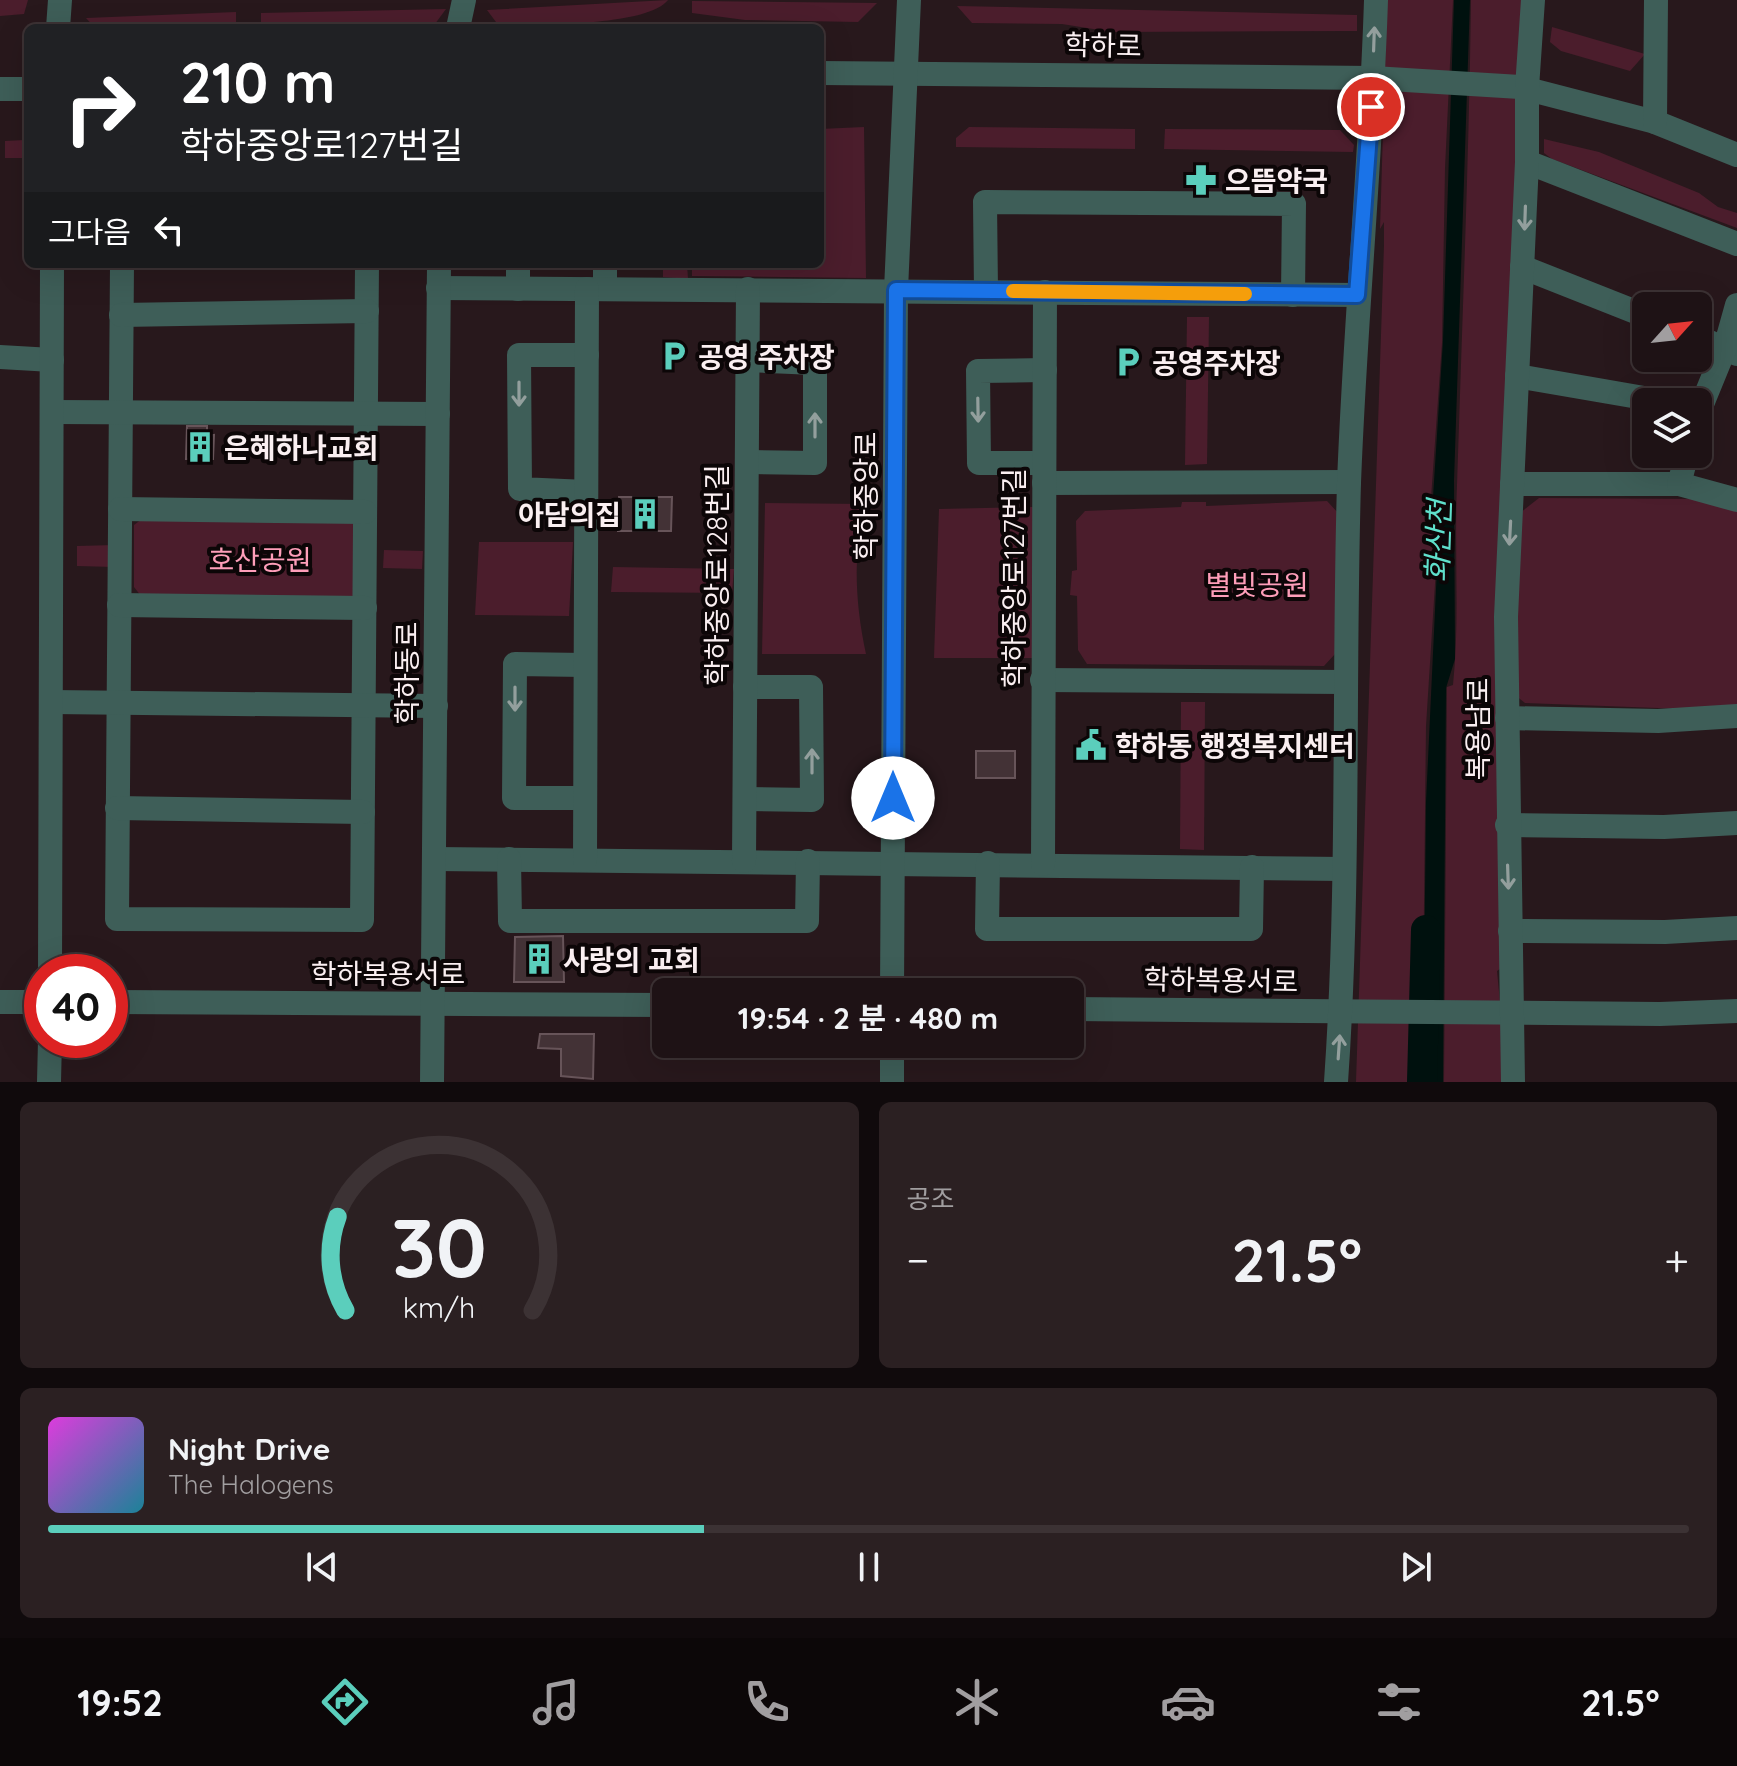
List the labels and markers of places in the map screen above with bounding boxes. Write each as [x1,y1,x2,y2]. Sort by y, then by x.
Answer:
pin [1337,73,1405,141]
pharmacy icon: 으뜸약국 [1184,163,1218,197]
place label: 으뜸약국 [1225,163,1328,198]
parking icon: 공영 주차장 [657,339,691,373]
place label: 공영 주차장 [698,339,835,374]
parking icon: 공영주차장 [1111,345,1145,379]
place label: 공영주차장 [1152,345,1281,380]
building icon: 은혜하나교회 [183,430,217,464]
place label: 은혜하나교회 [224,430,379,465]
place label: 아담의집 [518,497,621,532]
building icon: 아담의집 [628,497,662,531]
public building icon: 학하동 행정복지센터 [1074,728,1108,762]
place label: 학하동 행정복지센터 [1115,728,1355,763]
building icon: 사랑의 교회 [522,942,556,976]
place label: 사랑의 교회 [563,942,700,977]

